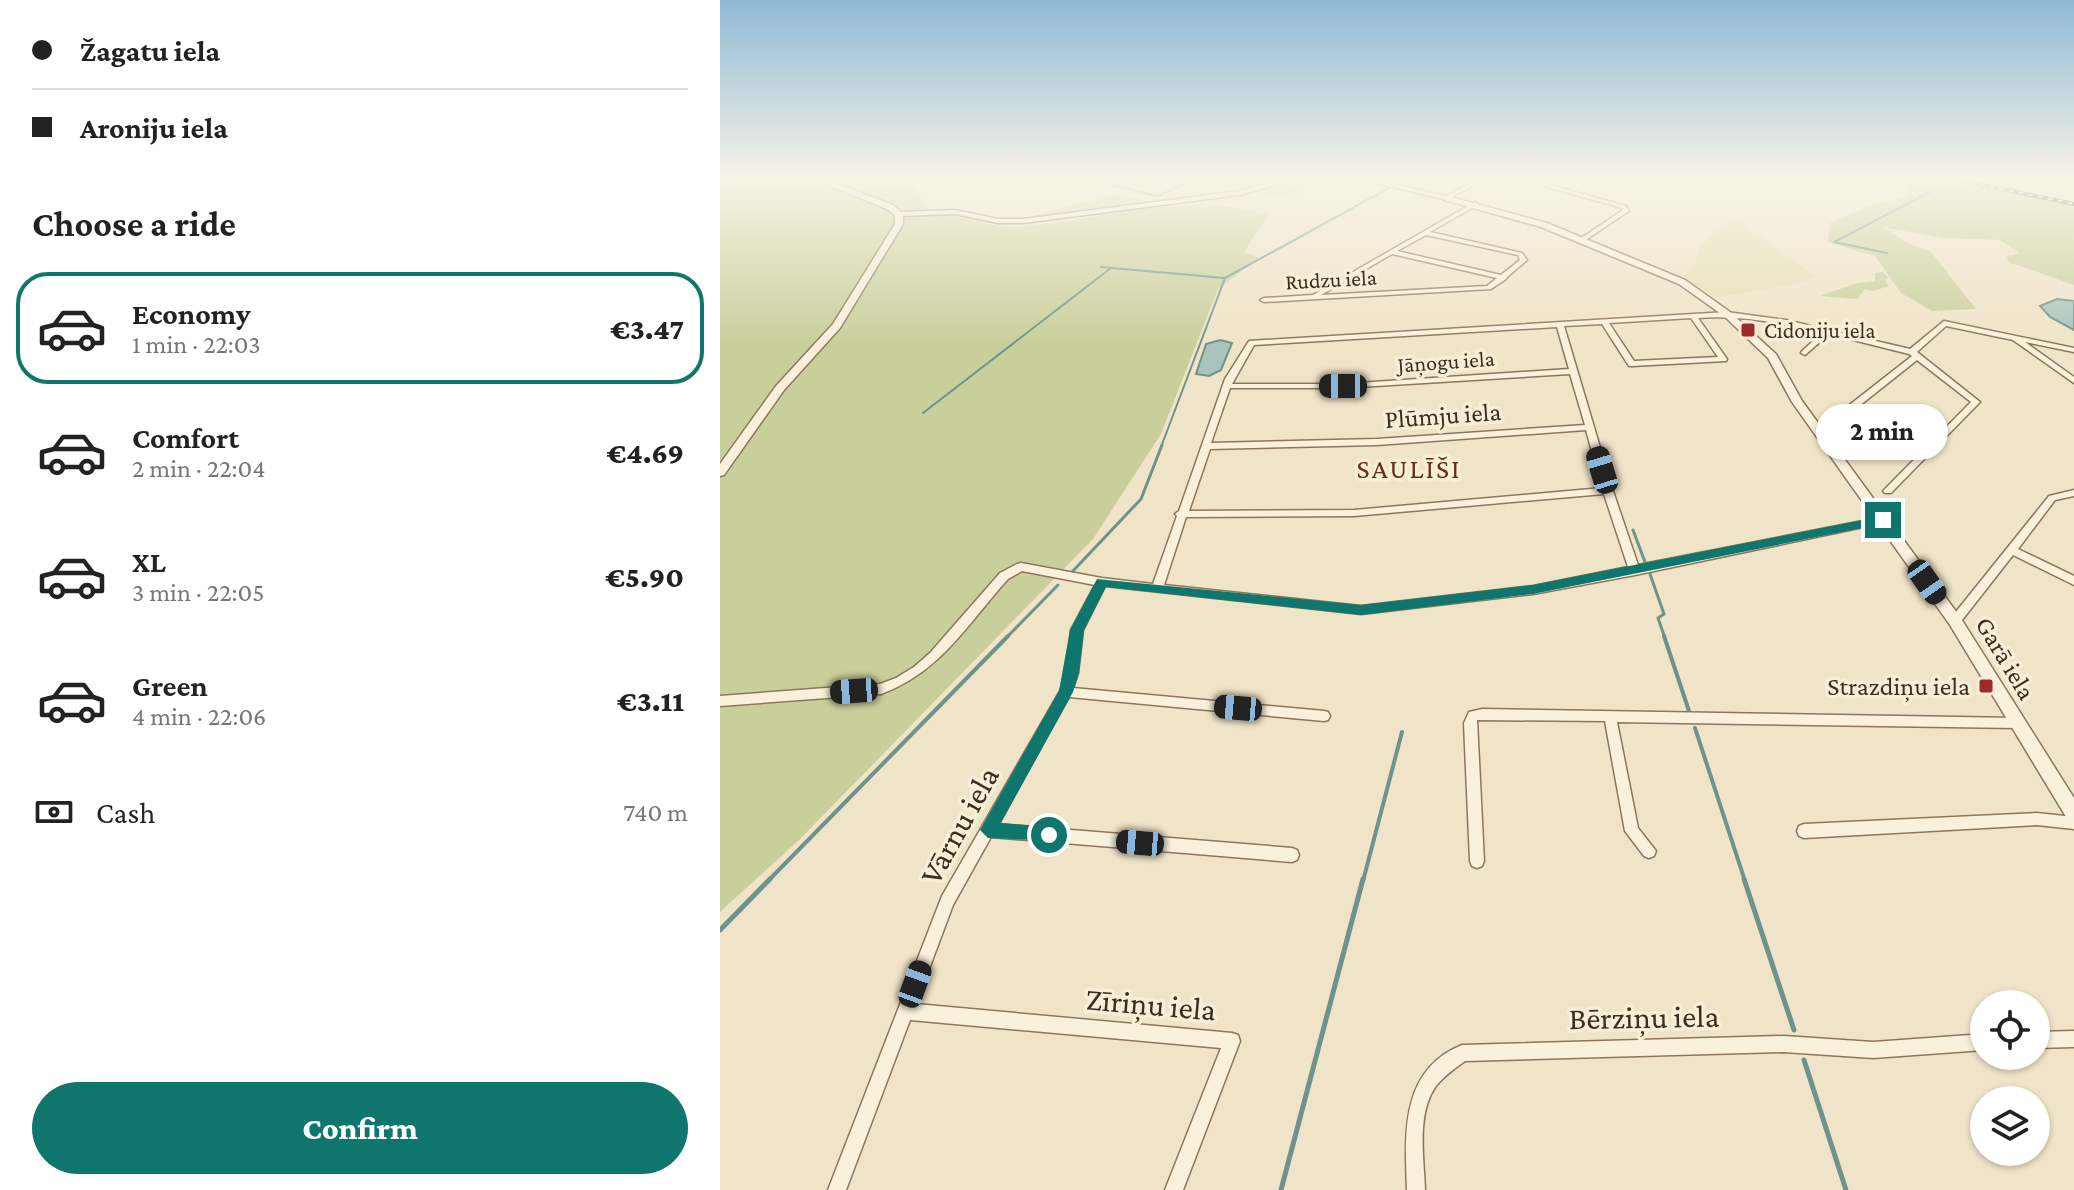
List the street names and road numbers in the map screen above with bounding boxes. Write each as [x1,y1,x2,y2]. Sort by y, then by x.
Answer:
street label: Rudzu iela [1285,265,1377,294]
street label: Jāņogu iela [1395,346,1496,379]
street label: Plūmju iela [1384,397,1502,434]
street label: Garā iela [1970,612,2041,705]
street label: Vārnu iela [912,760,1006,890]
street label: Zīriņu iela [1084,980,1218,1031]
street label: Bērziņu iela [1568,998,1720,1039]

